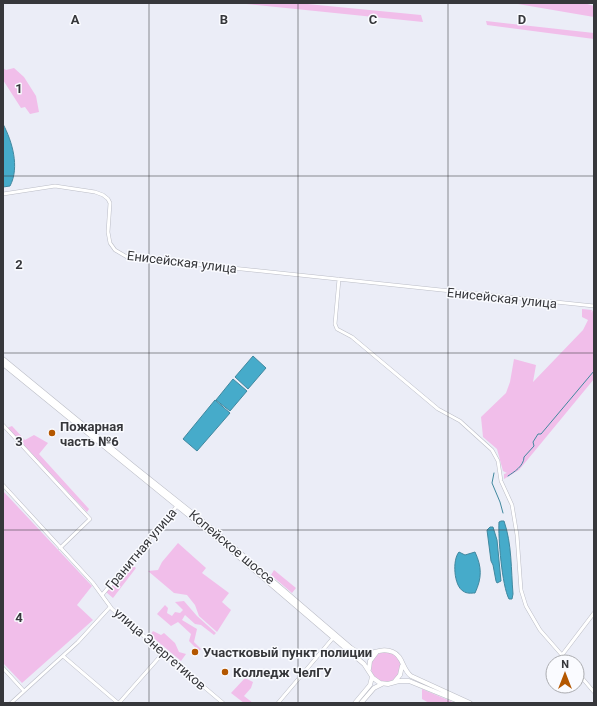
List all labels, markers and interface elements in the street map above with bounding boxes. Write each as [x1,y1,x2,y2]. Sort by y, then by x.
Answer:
text: A [71,12,80,27]
text: B [220,12,228,27]
text: C [369,12,378,27]
text: D [518,12,526,27]
text: 1 [15,81,23,96]
street label: Енисейская улица [126,248,238,276]
text: 2 [15,257,23,272]
street label: Енисейская улица [446,285,558,311]
place label: Пожарная часть №6 [60,419,123,449]
marker: Пожарная часть №6 [47,428,57,438]
text: 3 [15,434,23,449]
street label: Гранитная улица [102,505,180,593]
street label: Копейское шоссе [186,507,278,587]
street label: улица Энергетиков [111,605,209,693]
text: 4 [15,610,23,625]
place label: Участковый пункт полиции [203,645,372,660]
marker: Участковый пункт полиции [190,647,200,657]
north arrow [545,654,585,694]
text: N [561,658,569,671]
place label: Колледж ЧелГУ [233,665,332,680]
marker: Колледж ЧелГУ [220,667,230,677]

